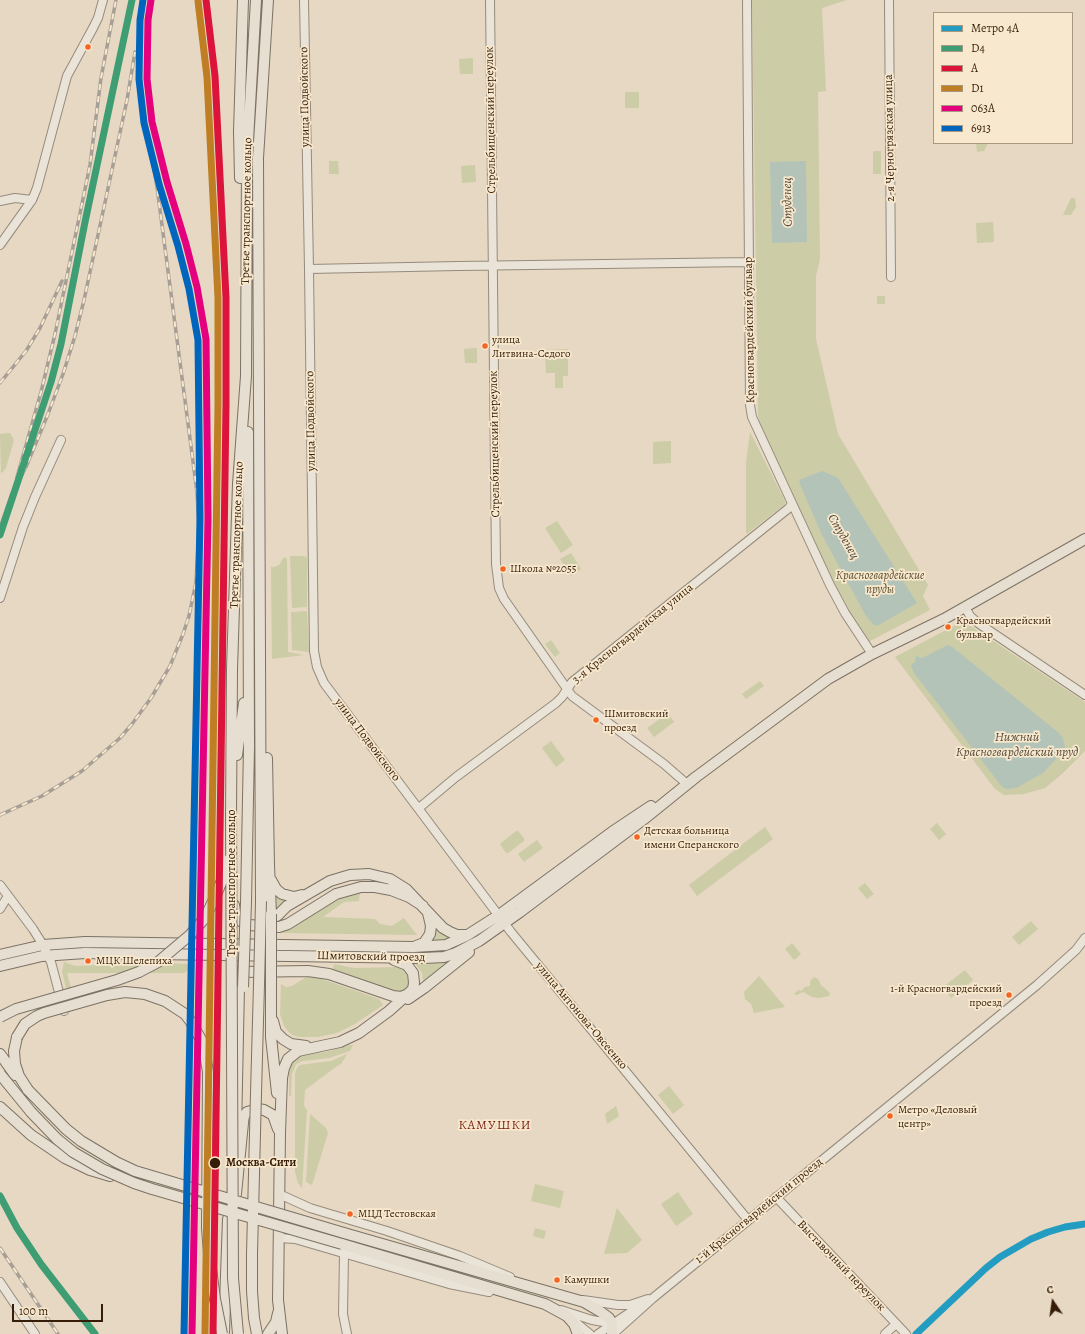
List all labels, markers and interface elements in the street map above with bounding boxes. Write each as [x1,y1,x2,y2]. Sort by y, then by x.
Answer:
legend [933,12,1073,144]
text: Метро 4А [971,20,1019,36]
text: D4 [971,40,985,56]
unlabelled marker [83,42,93,52]
street label: Стрельбищенский переулок [483,46,499,194]
street label: улица Подвойского [297,47,313,147]
text: A [971,60,978,76]
street label: 2-я Черногрязская улица [882,74,898,202]
text: D1 [971,80,984,96]
text: 063А [971,100,995,116]
text: 6913 [971,120,991,136]
street label: Третье транспортное кольцо [239,137,255,285]
water label: Студенец [780,177,796,227]
street label: Красногвардейский бульвар [742,257,758,403]
place label: улица Литвина-Седого [492,333,571,359]
marker: улица Литвина-Седого [480,341,490,351]
street label: Стрельбищенский переулок [487,370,503,518]
street label: улица Подвойского [303,371,319,471]
street label: Третье транспортное кольцо [227,461,247,609]
water label: Студенец [824,512,862,562]
place label: Школа №2055 [510,562,576,576]
marker: Школа №2055 [498,564,508,574]
park label: Красногвардейские пруды [836,569,924,597]
street label: 3-я Красногвардейская улица [570,581,696,687]
place label: Красногвардейский бульвар [956,614,1051,640]
marker: Красногвардейский бульвар [943,622,953,632]
street label: улица Подвойского [331,696,403,784]
place label: Шмитовский проезд [604,707,668,733]
marker: Шмитовский проезд [591,715,601,725]
water label: Нижний Красногвардейский пруд [956,730,1078,761]
street label: Третье транспортное кольцо [225,809,239,957]
place label: Детская больница имени Сперанского [644,824,739,850]
marker: Детская больница имени Сперанского [632,832,642,842]
street label: Шмитовский проезд [317,949,425,965]
place label: МЦК Шелепиха [96,954,172,968]
marker: МЦК Шелепиха [83,956,93,966]
street label: улица Антонова-Овсеенко [532,959,630,1073]
place label: 1-й Красногвардейский проезд [890,982,1002,1008]
marker: 1-й Красногвардейский проезд [1004,990,1014,1000]
place label: Метро «Деловый центр» [898,1103,977,1129]
marker: Метро «Деловый центр» [885,1111,895,1121]
district label: КАМУШКИ [458,1118,532,1134]
street label: 1-й Красногвардейский проезд [692,1155,826,1267]
marker: Москва-Сити [208,1156,222,1170]
place label: Москва-Сити [226,1156,296,1170]
place label: МЦД Тестовская [358,1207,436,1221]
marker: МЦД Тестовская [345,1209,355,1219]
street label: Выставочный переулок [794,1218,888,1314]
place label: Камушки [564,1273,609,1287]
marker: Камушки [552,1275,562,1285]
north arrow [1033,1282,1073,1322]
text: С [1045,1282,1055,1298]
scale bar [14,1296,105,1322]
text: 100 m [19,1303,48,1319]

